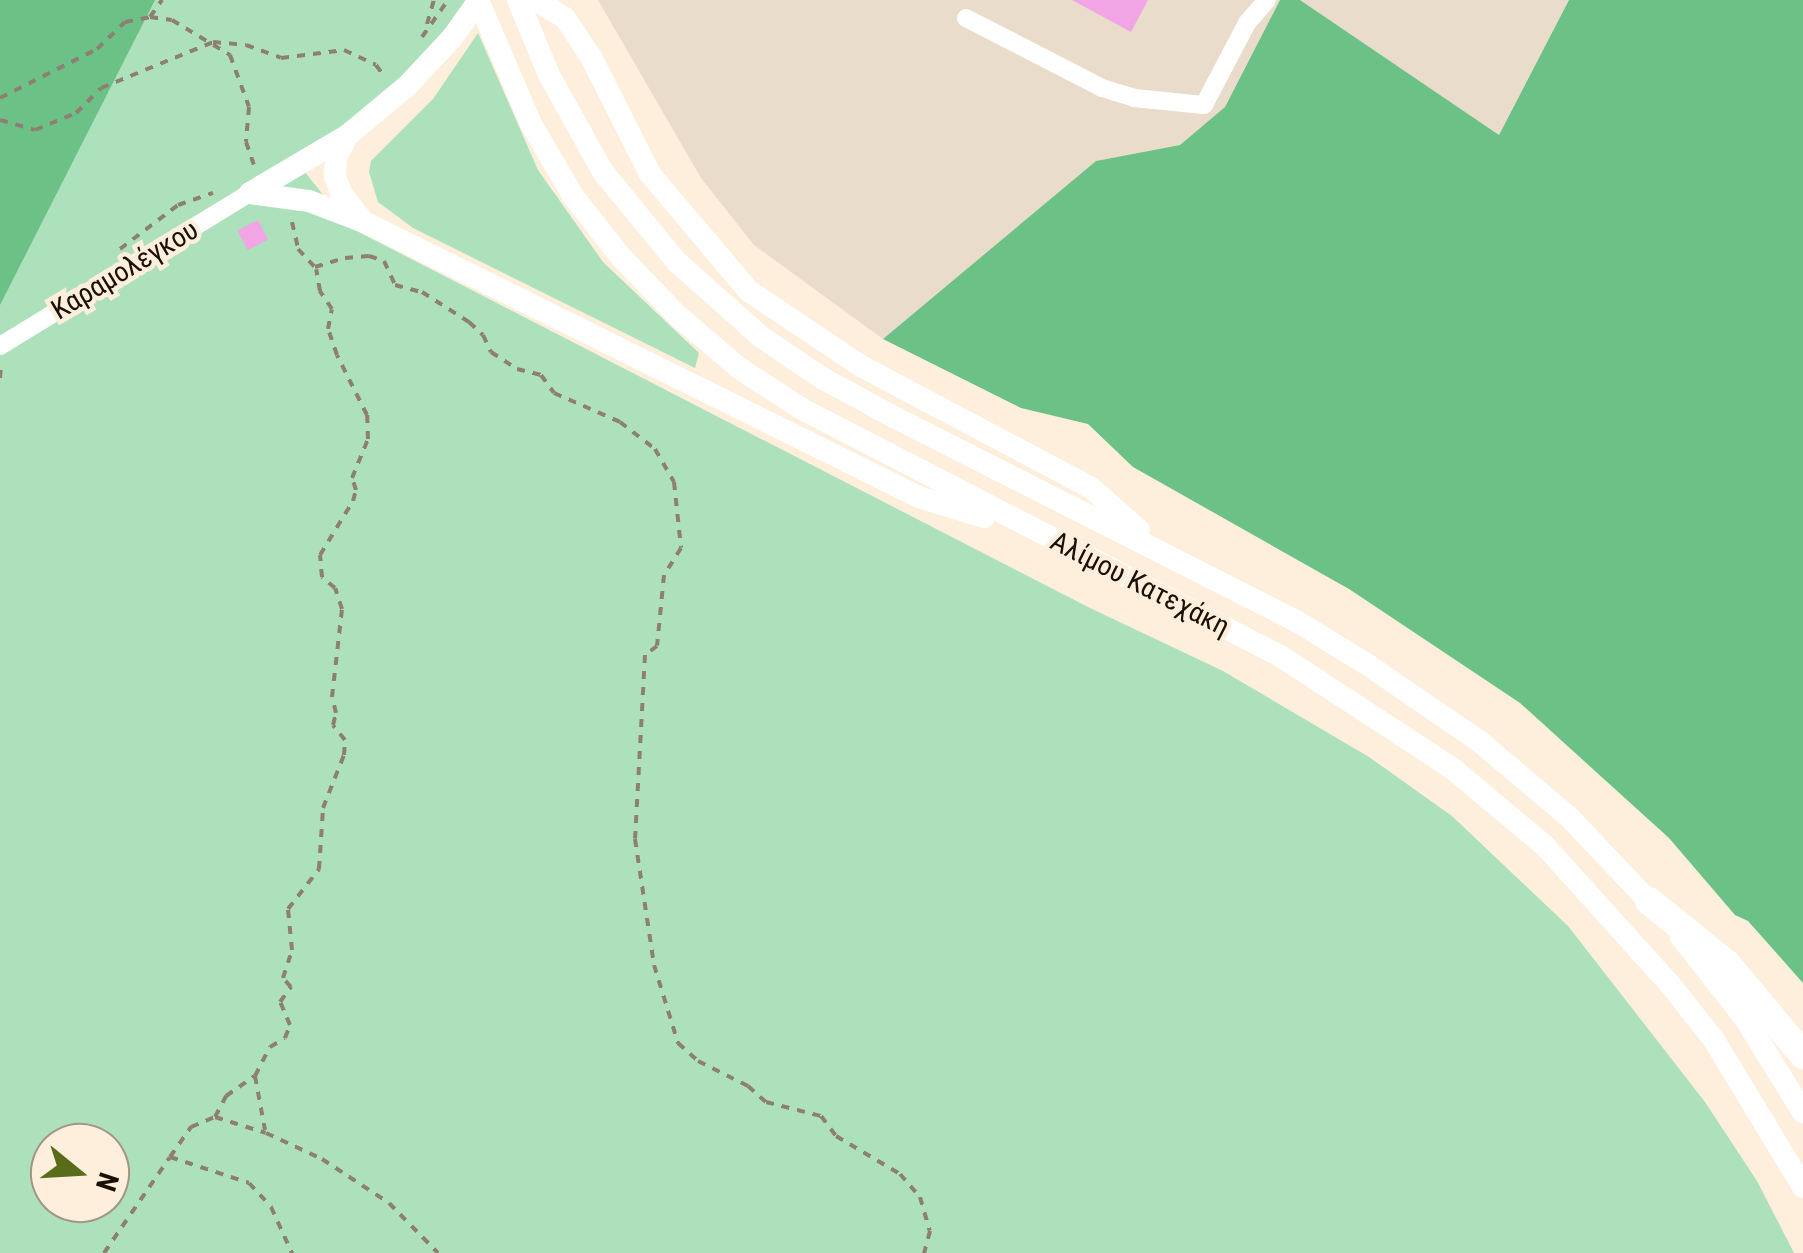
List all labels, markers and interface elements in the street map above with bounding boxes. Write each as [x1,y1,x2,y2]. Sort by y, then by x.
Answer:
street label: Καραμολέγκου [46,213,204,327]
street label: Αλίμου Κατεχάκη [1045,524,1235,644]
north arrow [30,1123,130,1223]
text: N [89,1169,125,1195]

